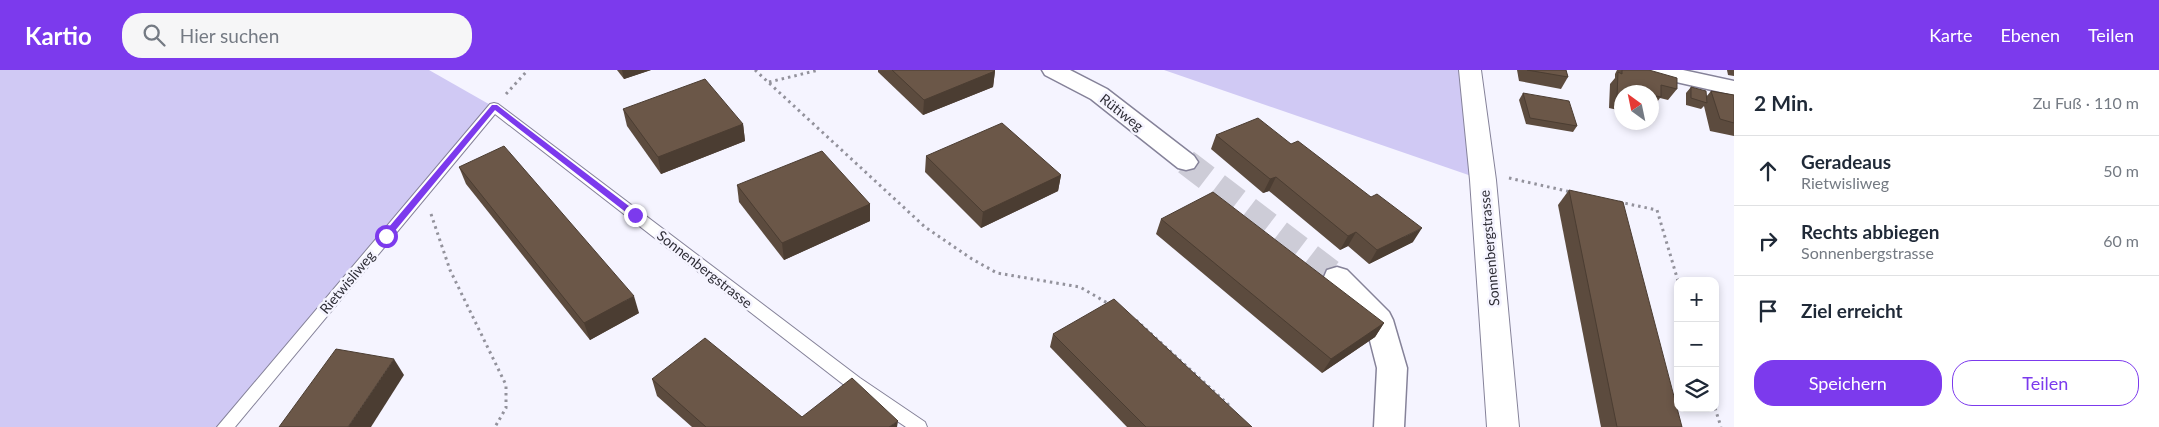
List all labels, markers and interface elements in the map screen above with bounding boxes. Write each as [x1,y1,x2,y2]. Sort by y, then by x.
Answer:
search box [122,13,472,58]
text: Kartio [25,21,92,50]
icon: search [140,21,168,49]
text: Hier suchen [180,24,279,47]
text: Karte [1929,24,1972,46]
text: Ebenen [2000,24,2060,46]
text: Teilen [2088,24,2134,46]
north arrow [1614,85,1659,130]
street label: Rütiweg [1097,90,1147,134]
text: 2 Min. [1754,90,1813,115]
text: Zu Fuß · 110 m [2033,93,2139,112]
text: Geradeaus [1801,150,1891,173]
icon: ahead [1754,157,1782,185]
text: 50 m [2103,161,2139,180]
text: Rietwisliweg [1801,173,1889,192]
street label: Sonnenbergstrasse [1475,189,1503,307]
route end [624,204,647,227]
text: Rechts abbiegen [1801,220,1939,243]
route start [375,225,398,248]
street label: Sonnenbergstrasse [654,226,756,312]
icon: right [1754,227,1782,255]
text: 60 m [2103,231,2139,250]
text: Sonnenbergstrasse [1801,243,1934,262]
street label: Rietwisliweg [316,247,378,317]
map controls [1674,277,1719,412]
button: + [1674,277,1719,322]
icon: arrive [1754,297,1782,325]
text: Ziel erreicht [1801,299,1903,322]
button: − [1674,322,1719,367]
button: Speichern [1754,360,1942,406]
button: Teilen [1952,360,2139,406]
button: layers [1674,367,1719,412]

